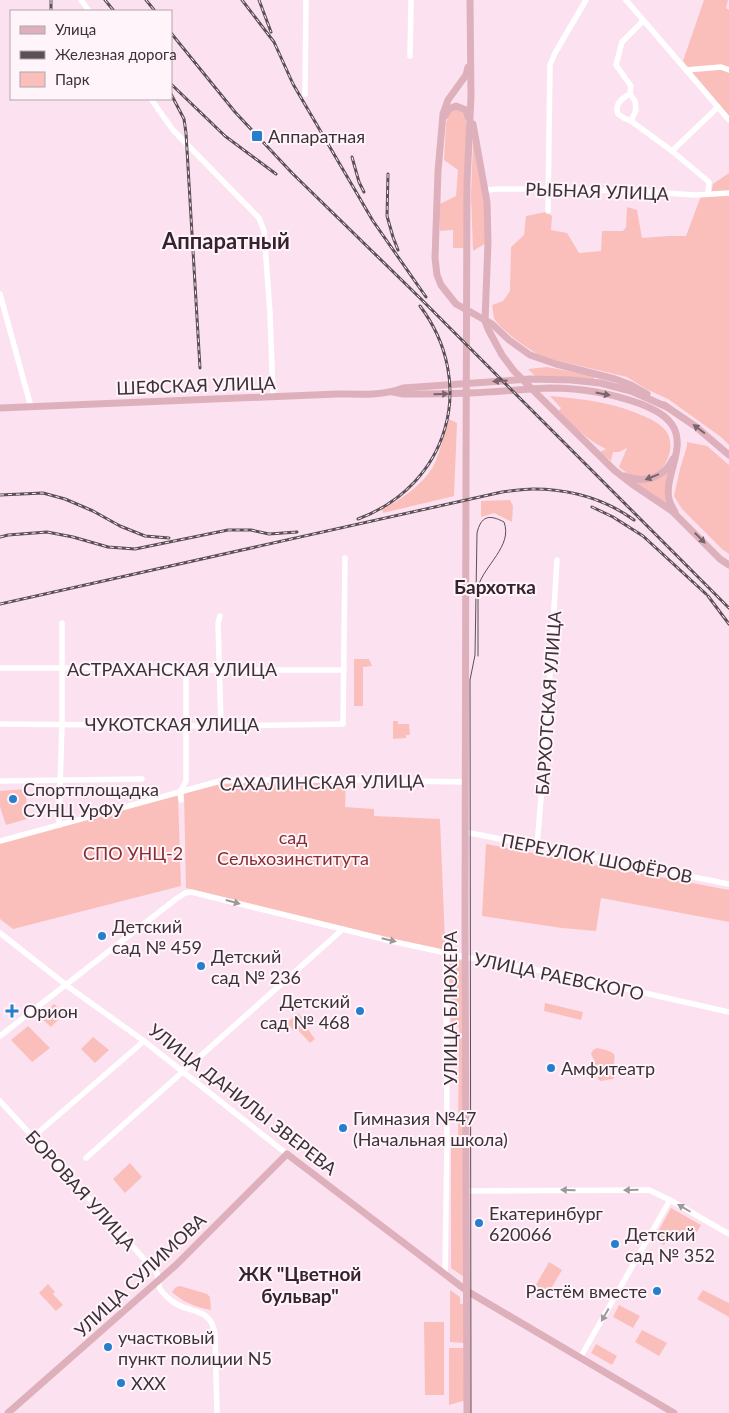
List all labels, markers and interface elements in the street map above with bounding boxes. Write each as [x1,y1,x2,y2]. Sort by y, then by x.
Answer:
legend [10,10,172,100]
text: Улица [55,20,96,38]
text: Железная дорога [55,45,177,63]
text: Парк [55,70,90,88]
place label: Аппаратная [268,125,365,147]
marker: Аппаратная [250,129,264,143]
street label: РЫБНАЯ УЛИЦА [525,177,670,205]
district label: Аппаратный [161,227,290,254]
street label: ШЕФСКАЯ УЛИЦА [116,371,277,399]
one-way arrow [492,378,508,386]
one-way arrow [433,390,449,398]
one-way arrow [595,390,610,398]
one-way arrow [692,424,706,434]
one-way arrow [644,473,659,481]
one-way arrow [694,532,706,544]
district label: Бархотка [454,575,536,598]
street label: БАРХОТСКАЯ УЛИЦА [531,609,565,796]
street label: АСТРАХАНСКАЯ УЛИЦА [67,658,278,680]
street label: ЧУКОТСКАЯ УЛИЦА [85,713,260,735]
street label: САХАЛИНСКАЯ УЛИЦА [219,769,425,795]
place label: Спортплощадка СУНЦ УрФУ [23,778,159,821]
marker: Спортплощадка СУНЦ УрФУ [7,793,19,805]
park label: сад Сельхозинститута [217,826,369,869]
street label: ПЕРЕУЛОК ШОФЁРОВ [500,829,694,887]
park label: СПО УНЦ-2 [83,842,183,864]
one-way arrow [225,898,240,906]
place label: Детский сад № 459 [112,915,202,958]
marker: Детский сад № 459 [96,930,108,942]
street label: УЛИЦА БЛЮХЕРА [439,930,461,1085]
one-way arrow [381,936,396,944]
place label: Детский сад № 236 [211,945,301,988]
street label: УЛИЦА РАЕВСКОГО [472,947,646,1005]
marker: Детский сад № 236 [195,960,207,972]
place label: Детский сад № 468 [260,990,350,1033]
place label: Орион [23,1000,78,1022]
marker: Орион [5,1004,19,1018]
marker: Детский сад № 468 [354,1005,366,1017]
street label: УЛИЦА ДАНИЛЫ ЗВЕРЕВА [145,1019,342,1180]
place label: Амфитеатр [561,1057,655,1079]
marker: Амфитеатр [545,1062,557,1074]
place label: Гимназия №47 (Начальная школа) [353,1107,508,1150]
marker: Гимназия №47 (Начальная школа) [337,1122,349,1134]
street label: БОРОВАЯ УЛИЦА [21,1125,141,1255]
one-way arrow [559,1186,575,1194]
one-way arrow [622,1186,638,1194]
place label: Екатеринбург 620066 [489,1202,604,1245]
one-way arrow [677,1204,692,1212]
street label: УЛИЦА СУЛИМОВА [70,1208,211,1342]
marker: Екатеринбург 620066 [473,1217,485,1229]
place label: Детский сад № 352 [625,1223,715,1266]
marker: Детский сад № 352 [609,1238,621,1250]
district label: ЖК "Цветной бульвар" [239,1262,361,1307]
place label: Растём вместе [525,1280,647,1302]
marker: Растём вместе [651,1285,663,1297]
one-way arrow [600,1309,609,1322]
place label: участковый пункт полиции N5 [118,1326,272,1369]
marker: участковый пункт полиции N5 [102,1341,114,1353]
place label: XXX [131,1372,166,1394]
marker: XXX [115,1377,127,1389]

